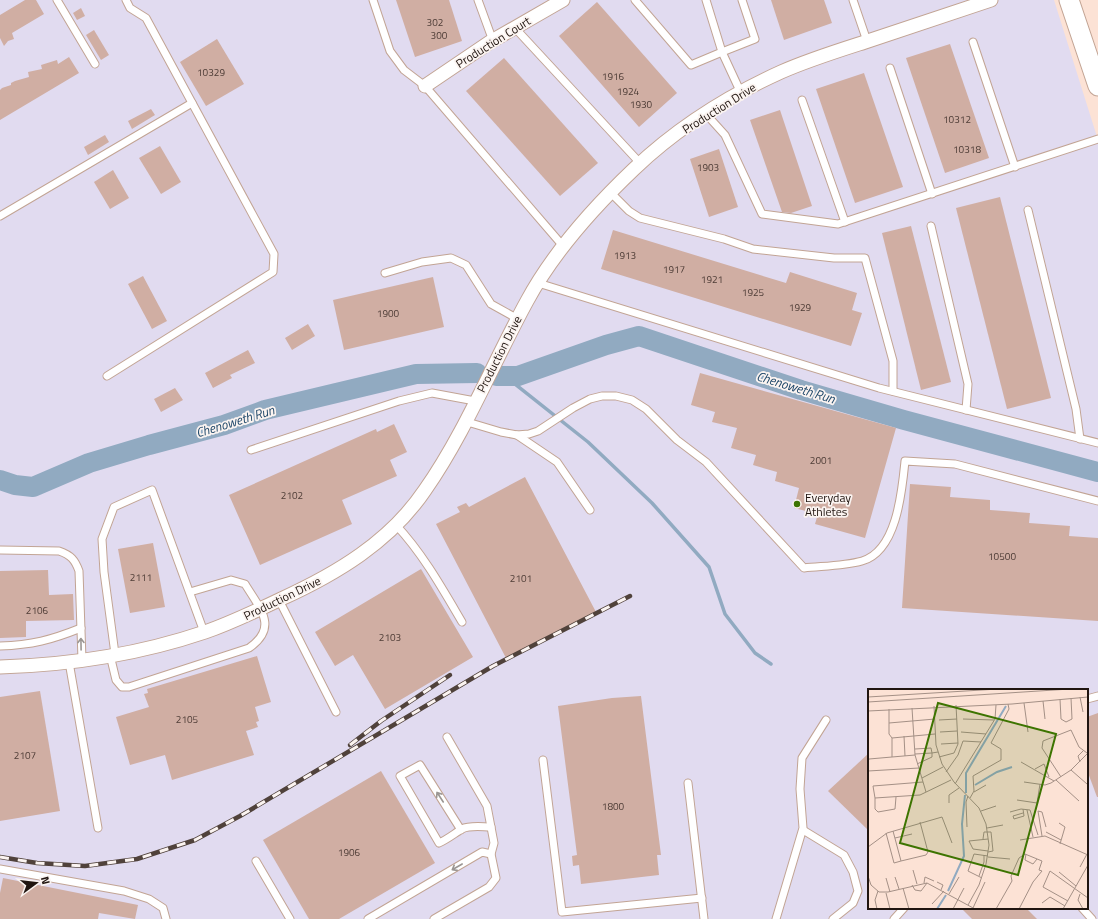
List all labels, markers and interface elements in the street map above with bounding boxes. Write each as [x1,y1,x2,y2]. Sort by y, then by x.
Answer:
street label: Production Court [452,11,535,73]
house number: 302 [427,15,443,30]
house number: 300 [431,28,448,43]
house number: 10329 [197,65,225,80]
house number: 1916 [602,69,625,84]
street label: Production Drive [678,78,760,138]
house number: 1924 [617,84,640,99]
house number: 1930 [630,97,653,112]
house number: 10312 [943,112,971,127]
house number: 10318 [953,142,981,157]
house number: 1903 [697,160,719,175]
house number: 1913 [614,248,636,263]
house number: 1917 [663,262,685,277]
house number: 1921 [701,272,723,287]
house number: 1925 [742,285,765,300]
house number: 1929 [789,300,812,315]
house number: 1900 [377,306,400,321]
street label: Production Drive [471,312,527,396]
water label: Chenoweth Run [754,366,838,409]
water label: Chenoweth Run [193,399,277,442]
house number: 2001 [810,453,832,468]
house number: 2102 [281,488,303,503]
place label: Everyday Athletes [805,488,851,521]
marker: Everyday Athletes [792,499,802,509]
house number: 10500 [988,549,1016,564]
house number: 2111 [130,570,152,585]
street label: Production Drive [240,571,324,625]
house number: 2101 [510,571,532,586]
house number: 2106 [26,603,49,618]
house number: 2103 [379,630,401,645]
one-way arrow [78,638,85,651]
inset map [868,689,1088,909]
house number: 2105 [176,712,199,727]
house number: 2107 [14,748,36,763]
one-way arrow [436,792,444,803]
house number: 1800 [602,799,625,814]
house number: 1906 [338,845,361,860]
north arrow [16,863,56,903]
one-way arrow [451,864,463,872]
text: N [37,875,54,886]

